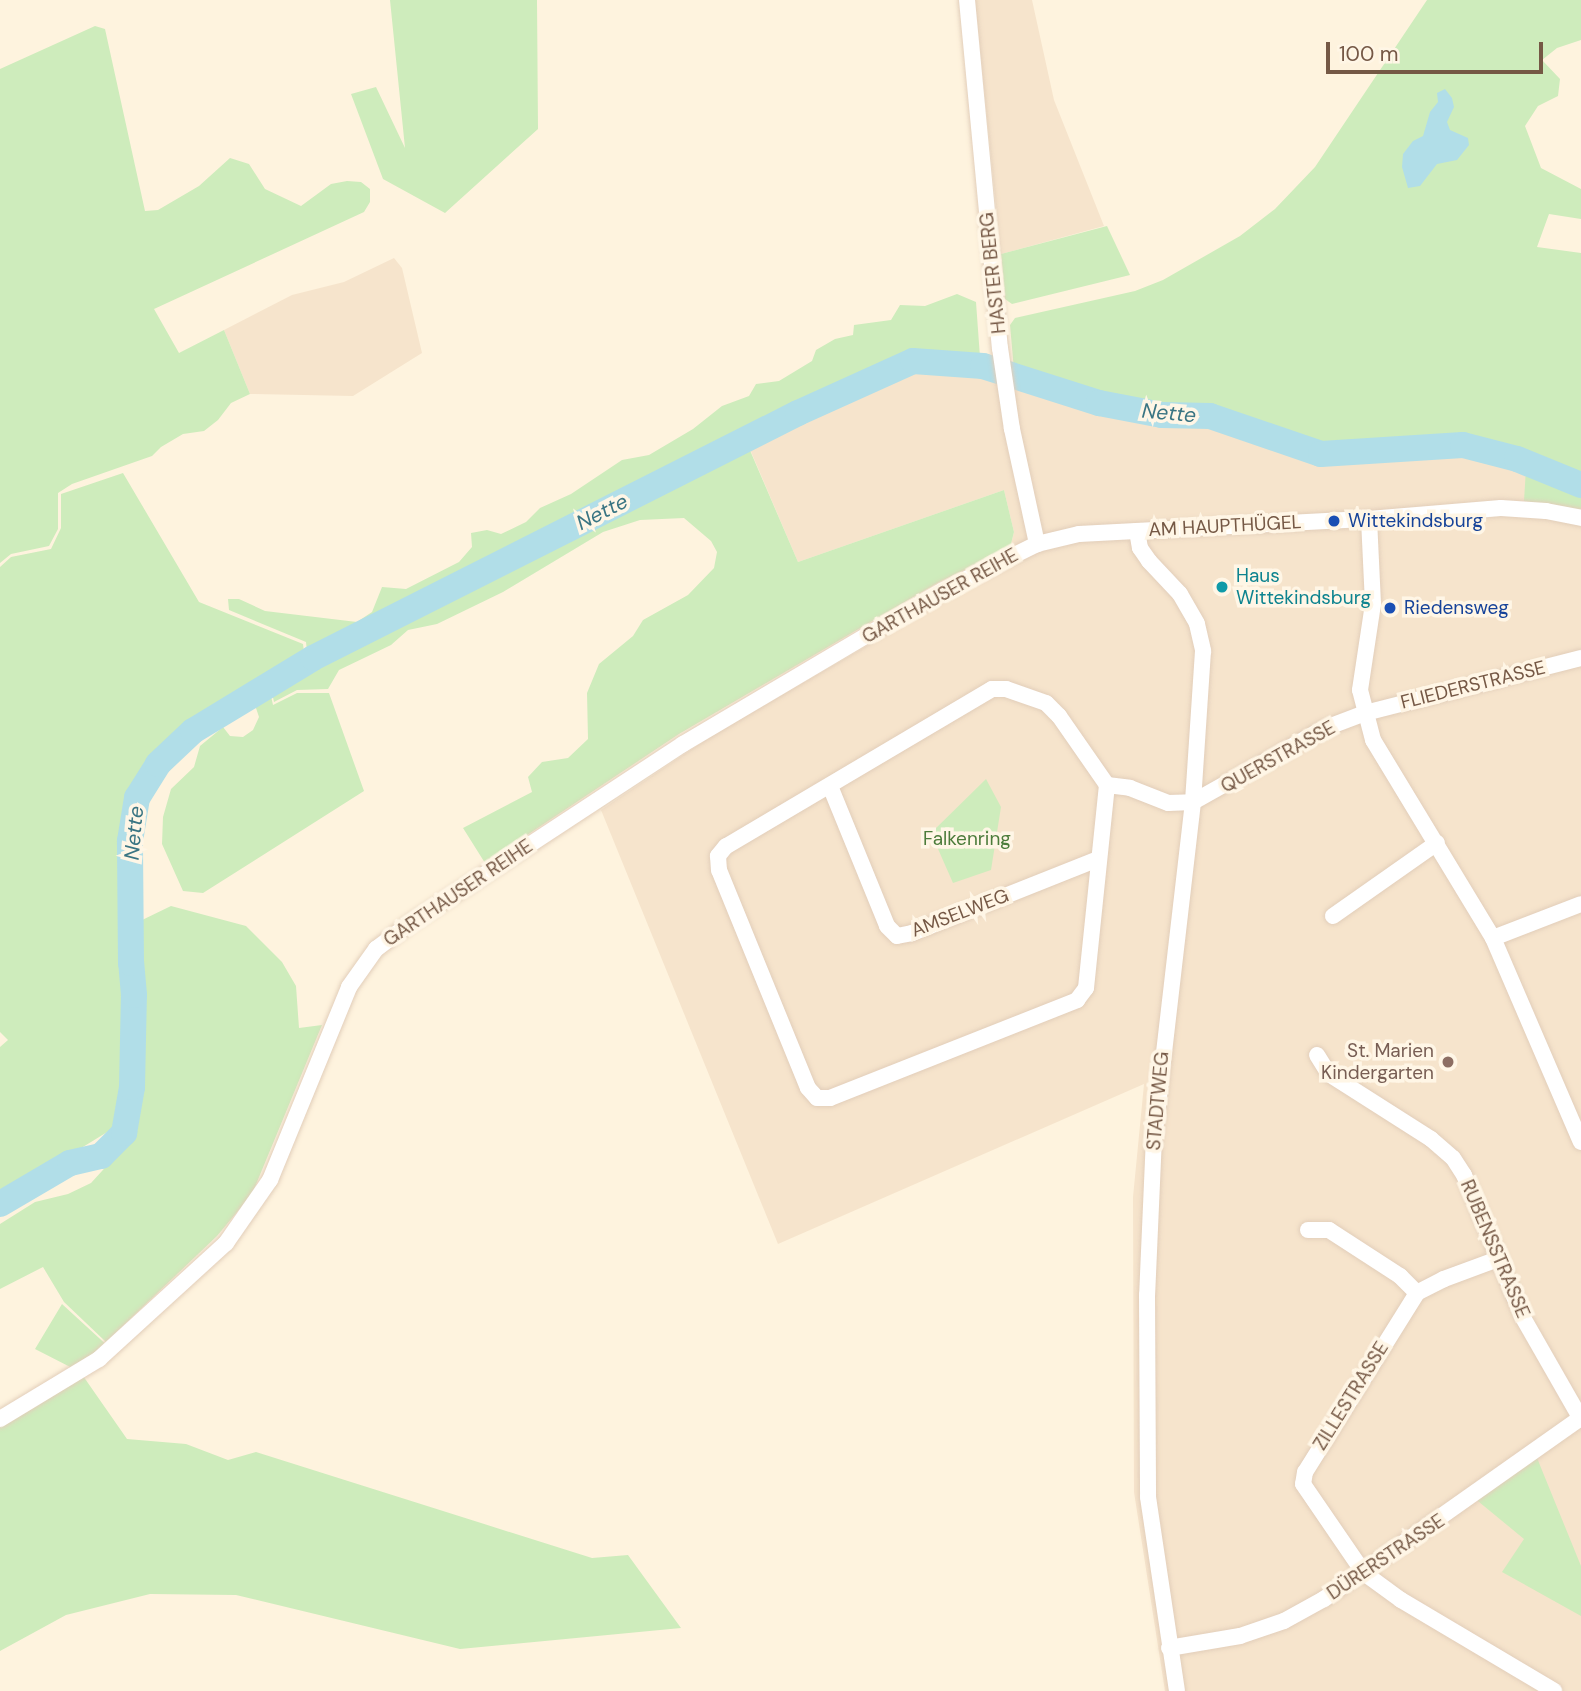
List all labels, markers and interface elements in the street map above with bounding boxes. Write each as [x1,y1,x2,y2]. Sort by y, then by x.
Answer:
scale bar [1329,28,1546,72]
text: 100 m [1339,40,1399,68]
street label: HASTER BERG [975,211,1011,335]
water label: Nette [1141,398,1197,428]
water label: Nette [572,488,632,536]
place label: Wittekindsburg [1348,510,1483,532]
street label: AM HAUPTHÜGEL [1148,511,1302,541]
marker: Wittekindsburg [1326,513,1342,529]
street label: GARTHAUSER REIHE [858,544,1022,648]
place label: Haus Wittekindsburg [1236,565,1371,609]
marker: Haus Wittekindsburg [1214,579,1230,595]
place label: Riedensweg [1404,597,1509,619]
marker: Riedensweg [1382,600,1398,616]
street label: FLIEDERSTRASSE [1398,656,1548,714]
street label: QUERSTRASSE [1217,716,1339,798]
water label: Nette [119,805,149,861]
park label: Falkenring [923,828,1011,850]
street label: GARTHAUSER REIHE [379,835,537,951]
street label: AMSELWEG [908,884,1012,942]
place label: St. Marien Kindergarten [1321,1040,1434,1084]
street label: STADTWEG [1142,1051,1174,1151]
marker: St. Marien Kindergarten [1440,1054,1456,1070]
street label: RUBENSSTRASSE [1456,1176,1534,1322]
street label: ZILLESTRASSE [1309,1338,1393,1454]
street label: DÜRERSTRASSE [1323,1509,1449,1605]

